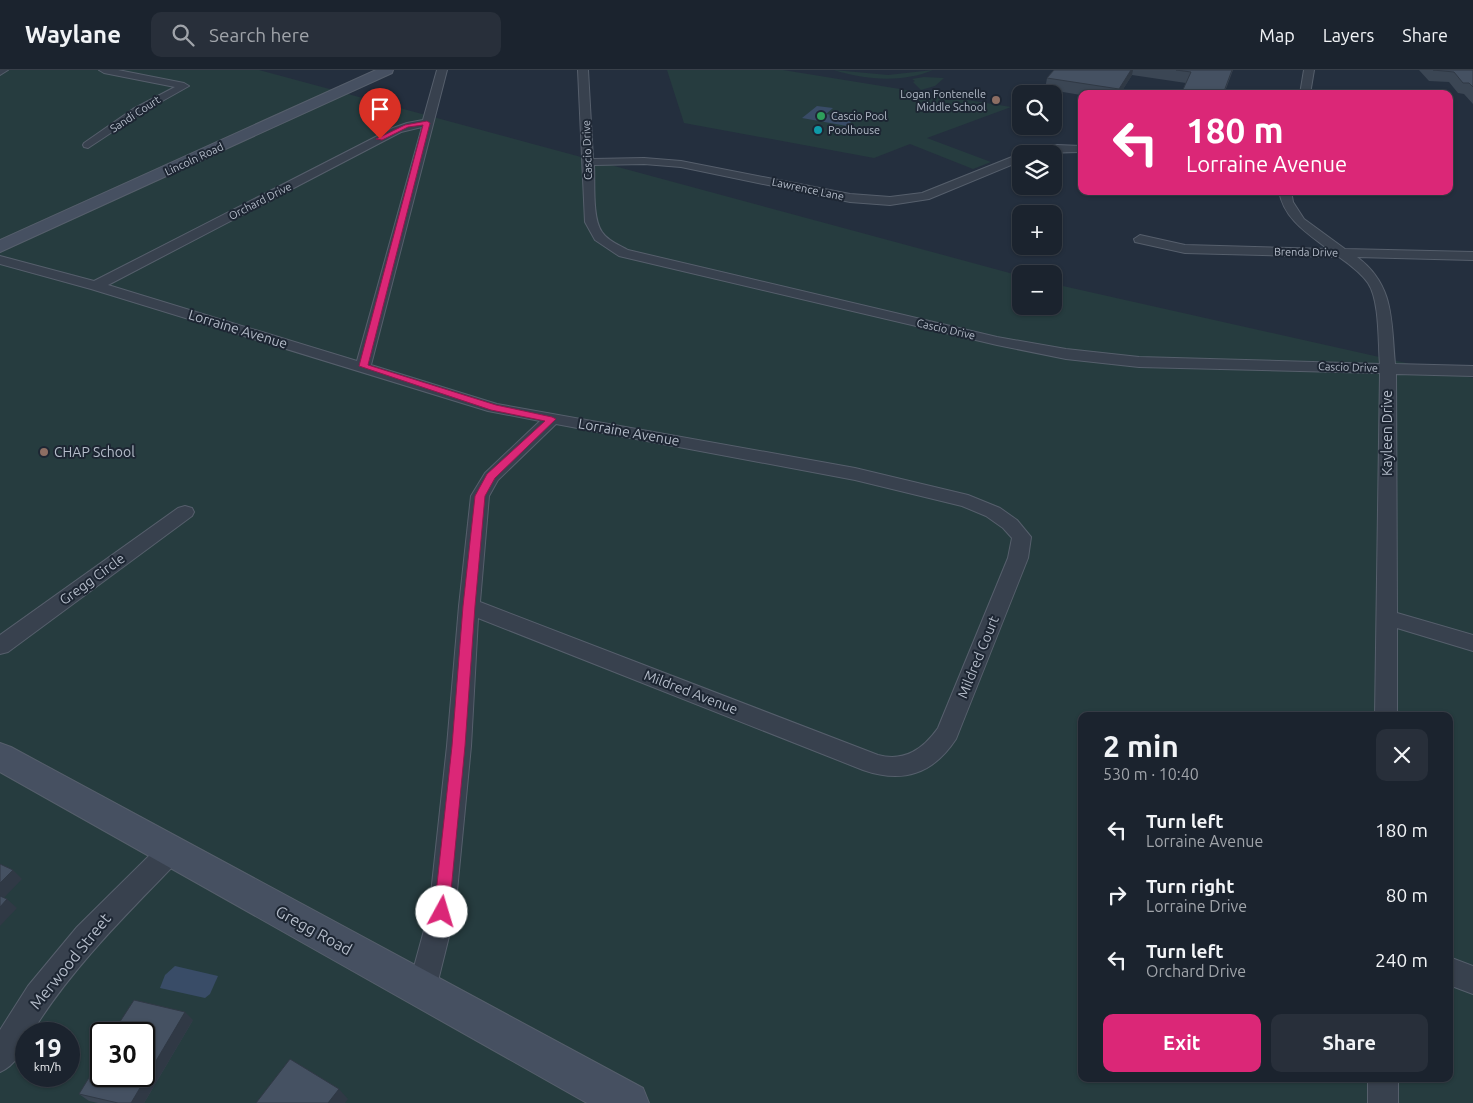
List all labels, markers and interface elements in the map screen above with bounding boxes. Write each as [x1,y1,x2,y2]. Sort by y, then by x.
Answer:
search box [151,12,501,57]
text: Waylane [25,21,121,48]
icon: search [169,21,197,49]
text: Search here [209,24,309,46]
text: Map [1259,25,1295,45]
text: Layers [1323,25,1374,45]
text: Share [1402,25,1448,45]
map controls [1012,85,1062,315]
button: search [1012,85,1062,135]
pin [359,88,401,139]
place label: Logan Fontenelle Middle School [900,88,986,113]
street label: Sandi Court [108,93,163,135]
marker: Logan Fontenelle Middle School [990,94,1002,106]
icon: arrive [366,95,394,123]
marker: Cascio Pool [815,110,827,122]
place label: Cascio Pool [831,110,887,122]
icon: left [1103,110,1168,175]
text: 180 m [1186,110,1284,150]
street label: Cascio Drive [580,120,594,180]
marker: Poolhouse [812,124,824,136]
place label: Poolhouse [828,124,880,136]
street label: Lincoln Road [163,140,225,178]
button: layers [1012,145,1062,195]
text: Lorraine Avenue [1186,151,1347,176]
street label: Lawrence Lane [771,175,845,203]
street label: Orchard Drive [227,180,293,222]
button: + [1012,205,1062,255]
street label: Brenda Drive [1274,245,1338,259]
button: − [1012,265,1062,315]
street label: Lorraine Avenue [187,306,289,352]
street label: Cascio Drive [915,316,977,342]
street label: Cascio Drive [1318,360,1378,374]
street label: Kayleen Drive [1379,390,1395,476]
street label: Lorraine Avenue [577,415,681,449]
place label: CHAP School [54,444,135,460]
marker: CHAP School [38,446,50,458]
street label: Gregg Circle [56,550,128,608]
street label: Mildred Court [954,613,1002,701]
street label: Mildred Avenue [642,667,740,717]
text: 2 min [1103,729,1179,763]
button: close [1376,729,1428,781]
text: 530 m · 10:40 [1103,765,1199,783]
text: Turn left [1146,810,1224,832]
icon: left [1103,816,1131,844]
text: 180 m [1375,819,1428,841]
text: Lorraine Avenue [1146,832,1263,850]
text: Turn right [1146,875,1234,897]
icon: right [1103,881,1131,909]
text: 80 m [1386,884,1428,906]
position arrow [415,885,467,937]
text: Lorraine Drive [1146,897,1247,915]
street label: Gregg Road [273,902,355,958]
street label: Merwood Street [26,909,115,1012]
text: Turn left [1146,940,1224,962]
icon: left [1103,946,1131,974]
text: 240 m [1375,949,1428,971]
text: Orchard Drive [1146,962,1246,980]
button: Exit [1103,1014,1261,1072]
button: Share [1271,1014,1428,1072]
speed limit sign: 30 [90,1022,155,1087]
text: 19 [33,1034,62,1062]
text: km/h [34,1060,61,1073]

